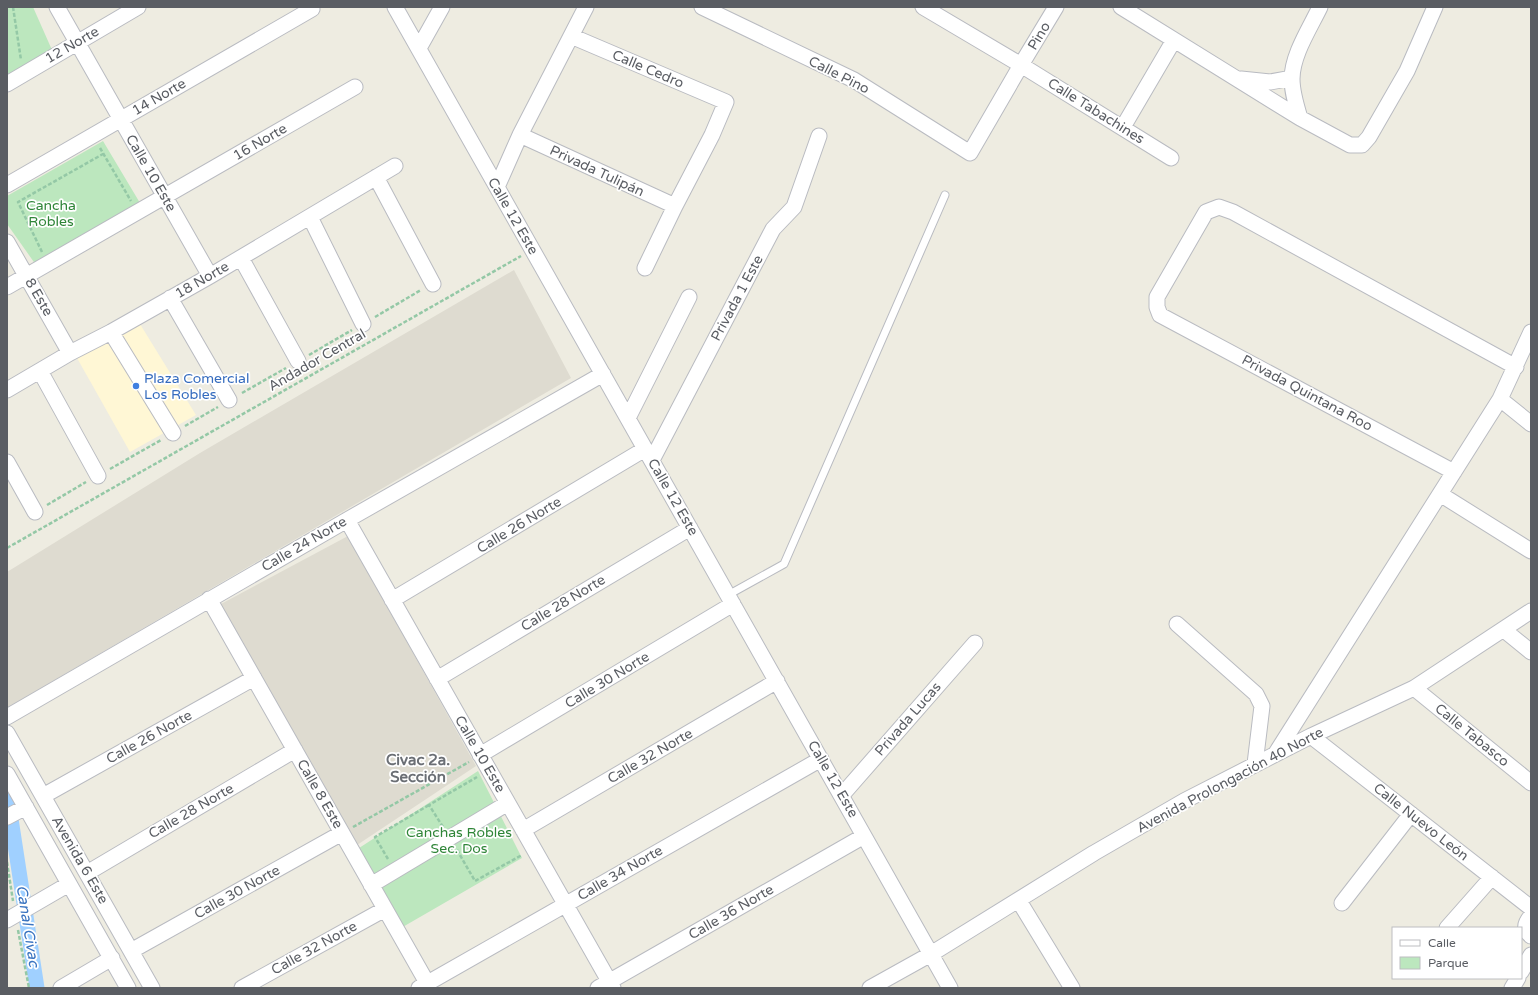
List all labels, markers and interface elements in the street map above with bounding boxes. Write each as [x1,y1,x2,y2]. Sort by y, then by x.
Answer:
street label: Pino [1024,19,1054,53]
street label: 12 Norte [42,23,102,67]
street label: Calle Cedro [610,46,686,92]
street label: Calle Pino [806,52,872,98]
street label: Calle Tabachines [1045,74,1148,148]
street label: 14 Norte [129,75,189,119]
street label: 16 Norte [230,120,290,164]
street label: Calle 10 Este [122,131,180,215]
street label: Privada Tulipán [547,142,647,200]
street label: Calle 12 Este [484,174,542,258]
park label: Cancha Robles [26,197,76,230]
street label: Privada 1 Este [707,252,767,344]
street label: 18 Norte [172,258,232,302]
street label: 8 Este [21,275,57,319]
street label: Andador Central [265,325,369,395]
street label: Privada Quintana Roo [1239,351,1375,435]
place label: Plaza Comercial Los Robles [144,370,249,403]
marker: Plaza Comercial Los Robles [131,381,141,391]
street label: Calle 12 Este [644,455,702,539]
street label: Calle 26 Norte [474,493,564,557]
street label: Calle 24 Norte [258,513,350,575]
street label: Calle 28 Norte [518,571,608,635]
street label: Calle 30 Norte [562,648,652,712]
street label: Privada Lucas [871,678,945,759]
street label: Calle Tabasco [1431,700,1513,770]
street label: Calle 26 Norte [103,706,195,768]
street label: Calle 10 Este [451,712,509,796]
street label: Avenida Prolongación 40 Norte [1134,723,1326,836]
street label: Calle 32 Norte [604,725,696,787]
street label: Calle 12 Este [804,737,862,821]
district label: Civac 2a. Sección [386,751,450,786]
street label: Calle 8 Este [293,756,347,832]
street label: Calle 28 Norte [145,780,237,842]
street label: Calle Nuevo León [1370,780,1472,864]
street label: Avenida 6 Este [48,813,112,907]
park label: Canchas Robles Sec. Dos [406,824,512,857]
street label: Calle 34 Norte [574,842,666,904]
street label: Calle 30 Norte [191,861,283,923]
street label: Calle 36 Norte [685,881,777,943]
water label: Canal Civac [13,884,44,970]
street label: Calle 32 Norte [268,917,360,979]
legend [1392,927,1522,979]
text: Calle [1428,936,1456,950]
text: Parque [1428,956,1469,970]

